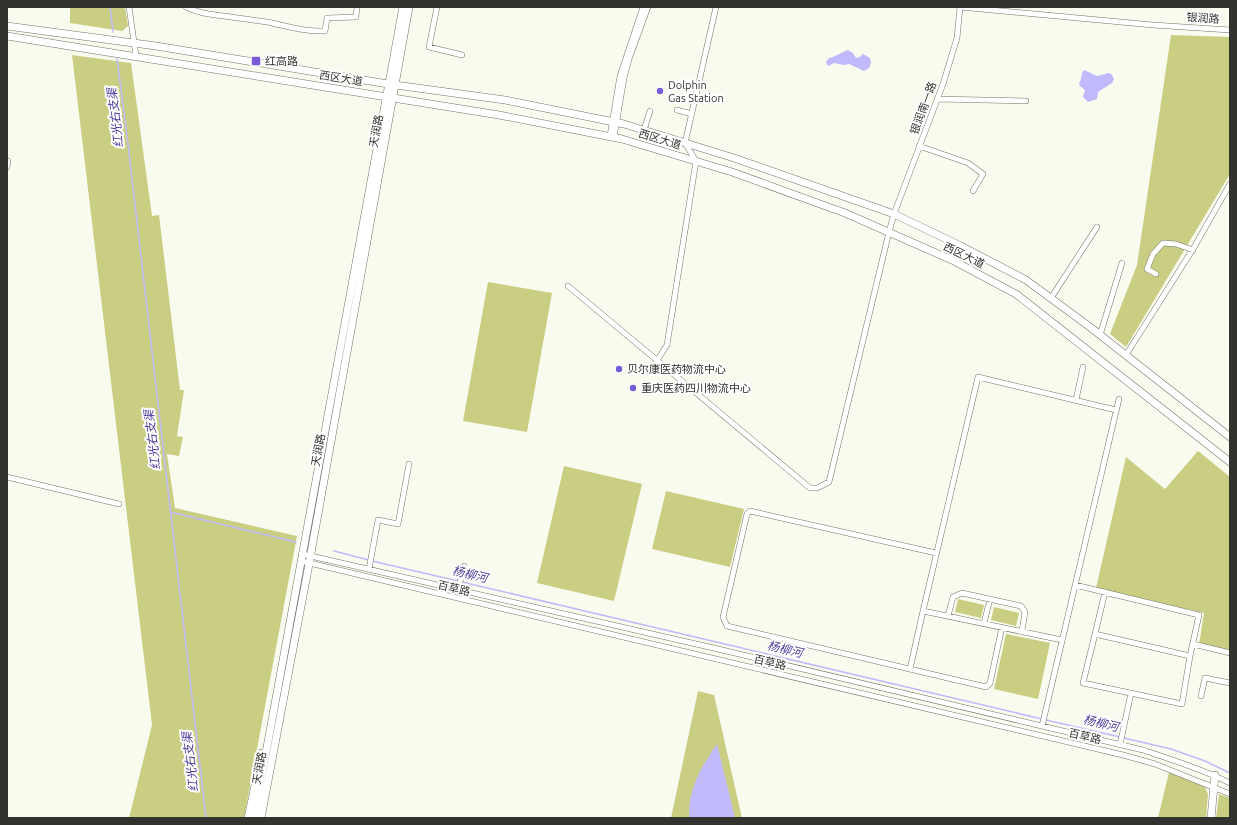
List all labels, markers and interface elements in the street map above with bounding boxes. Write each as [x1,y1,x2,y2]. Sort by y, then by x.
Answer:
street label: 银润路 [1186,11,1220,25]
marker: 红高路 [250,55,262,67]
place label: 红高路 [265,55,298,67]
street label: 西区大道 [318,69,364,87]
place label: Dolphin Gas Station [668,79,724,104]
street label: 银润南一路 [908,80,938,136]
water label: 红光右支渠 [105,85,125,149]
marker: Dolphin Gas Station [655,86,665,96]
street label: 天润路 [367,114,385,148]
street label: 西区大道 [637,127,683,151]
street label: 西区大道 [942,240,986,270]
place label: 贝尔康医药物流中心 [627,363,726,375]
marker: 贝尔康医药物流中心 [614,364,624,374]
place label: 重庆医药四川物流中心 [641,382,751,394]
marker: 重庆医药四川物流中心 [628,383,638,393]
water label: 红光右支渠 [142,407,162,471]
street label: 天润路 [309,433,327,467]
water label: 杨柳河 [451,564,491,585]
street label: 百草路 [437,578,471,598]
water label: 杨柳河 [766,639,806,660]
street label: 百草路 [753,652,787,672]
water label: 杨柳河 [1082,713,1122,734]
street label: 百草路 [1068,726,1102,746]
water label: 红光右支渠 [180,729,200,793]
street label: 天润路 [250,751,268,785]

